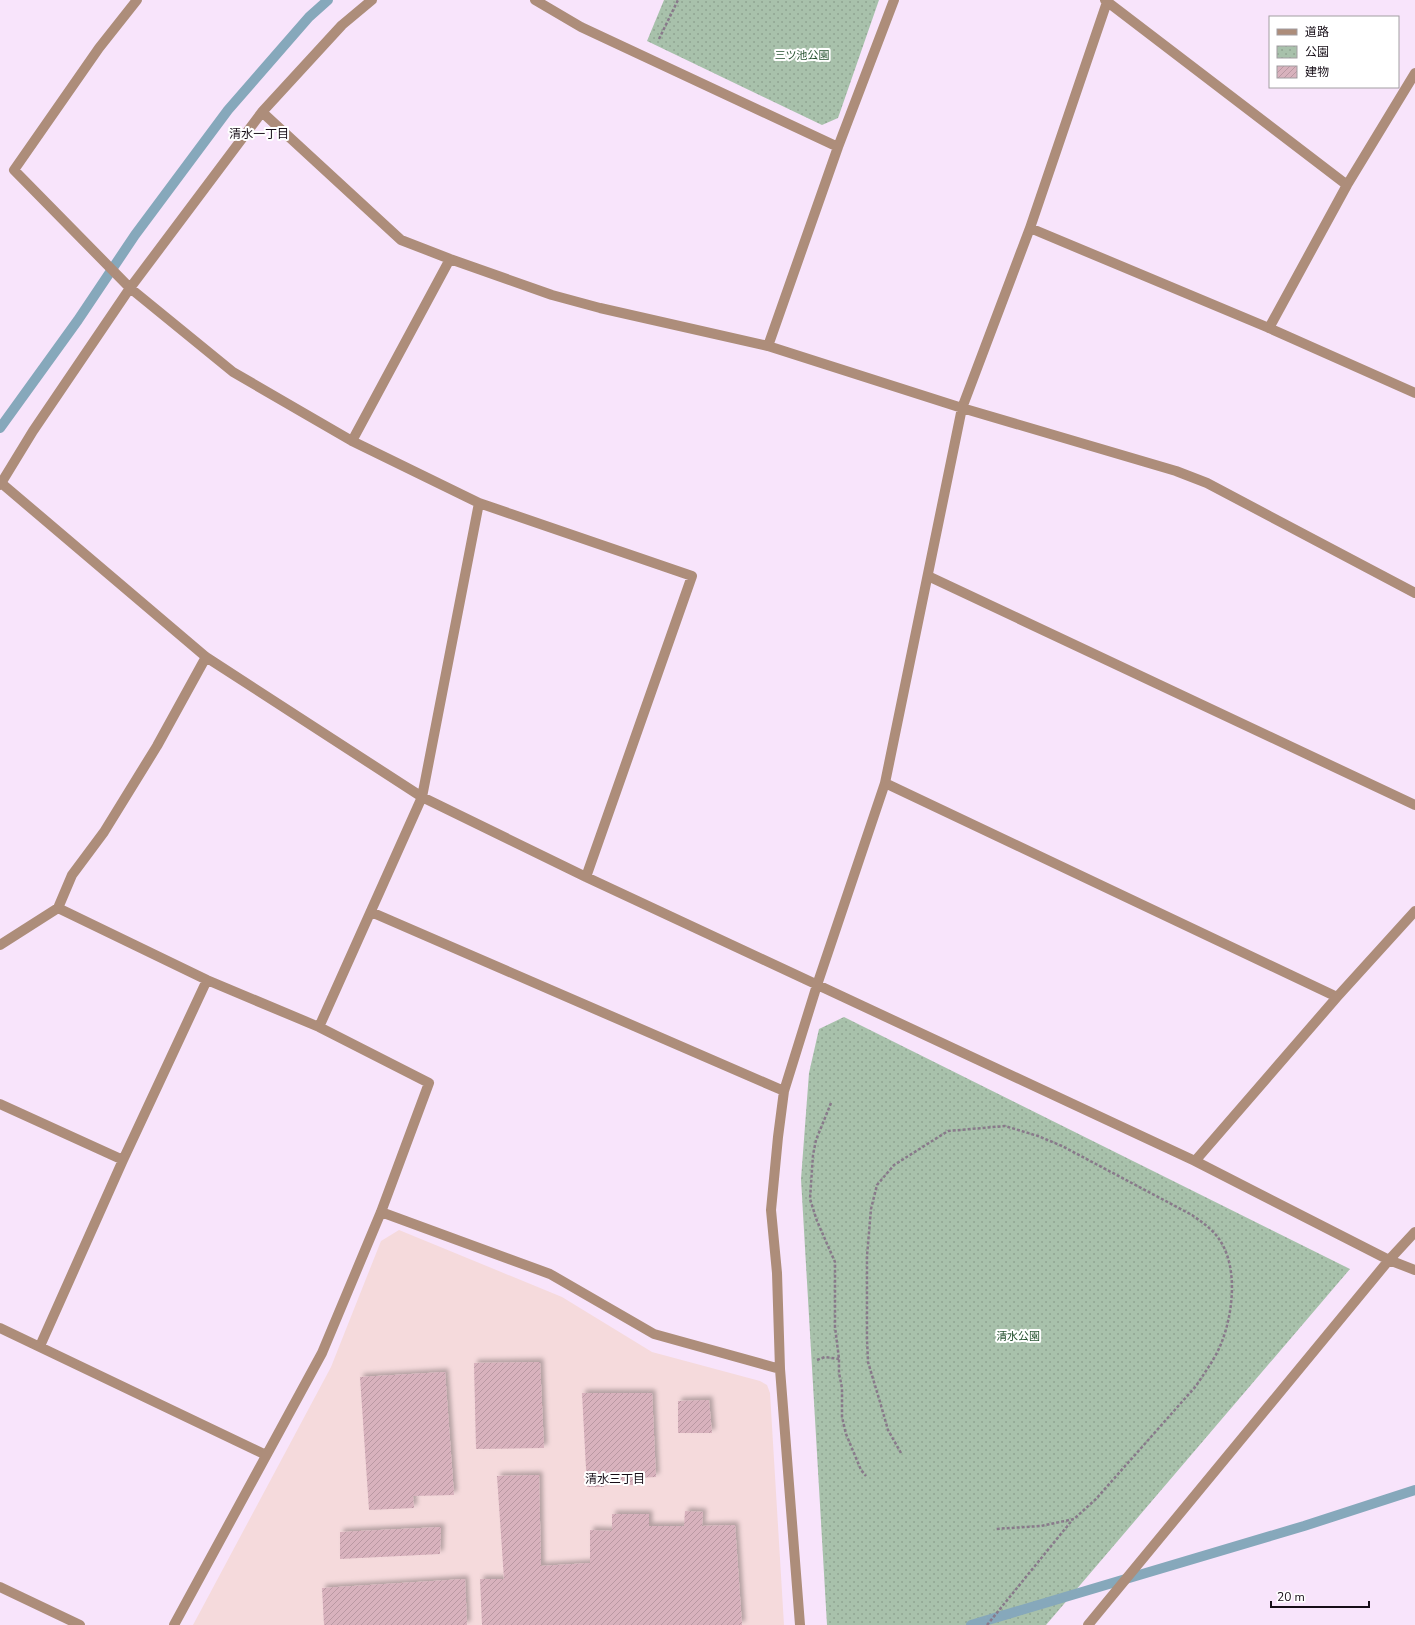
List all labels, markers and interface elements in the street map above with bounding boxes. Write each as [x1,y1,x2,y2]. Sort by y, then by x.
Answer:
legend [1269,16,1399,88]
text: 道路 [1305,24,1329,40]
text: 公園 [1305,44,1329,60]
park label: 三ツ池公園 [775,48,830,63]
text: 建物 [1305,64,1329,80]
district label: 清水一丁目 [229,126,289,142]
park label: 清水公園 [996,1329,1040,1344]
district label: 清水三丁目 [585,1471,645,1487]
scale bar [1271,1583,1369,1609]
text: 20 m [1277,1589,1305,1605]

